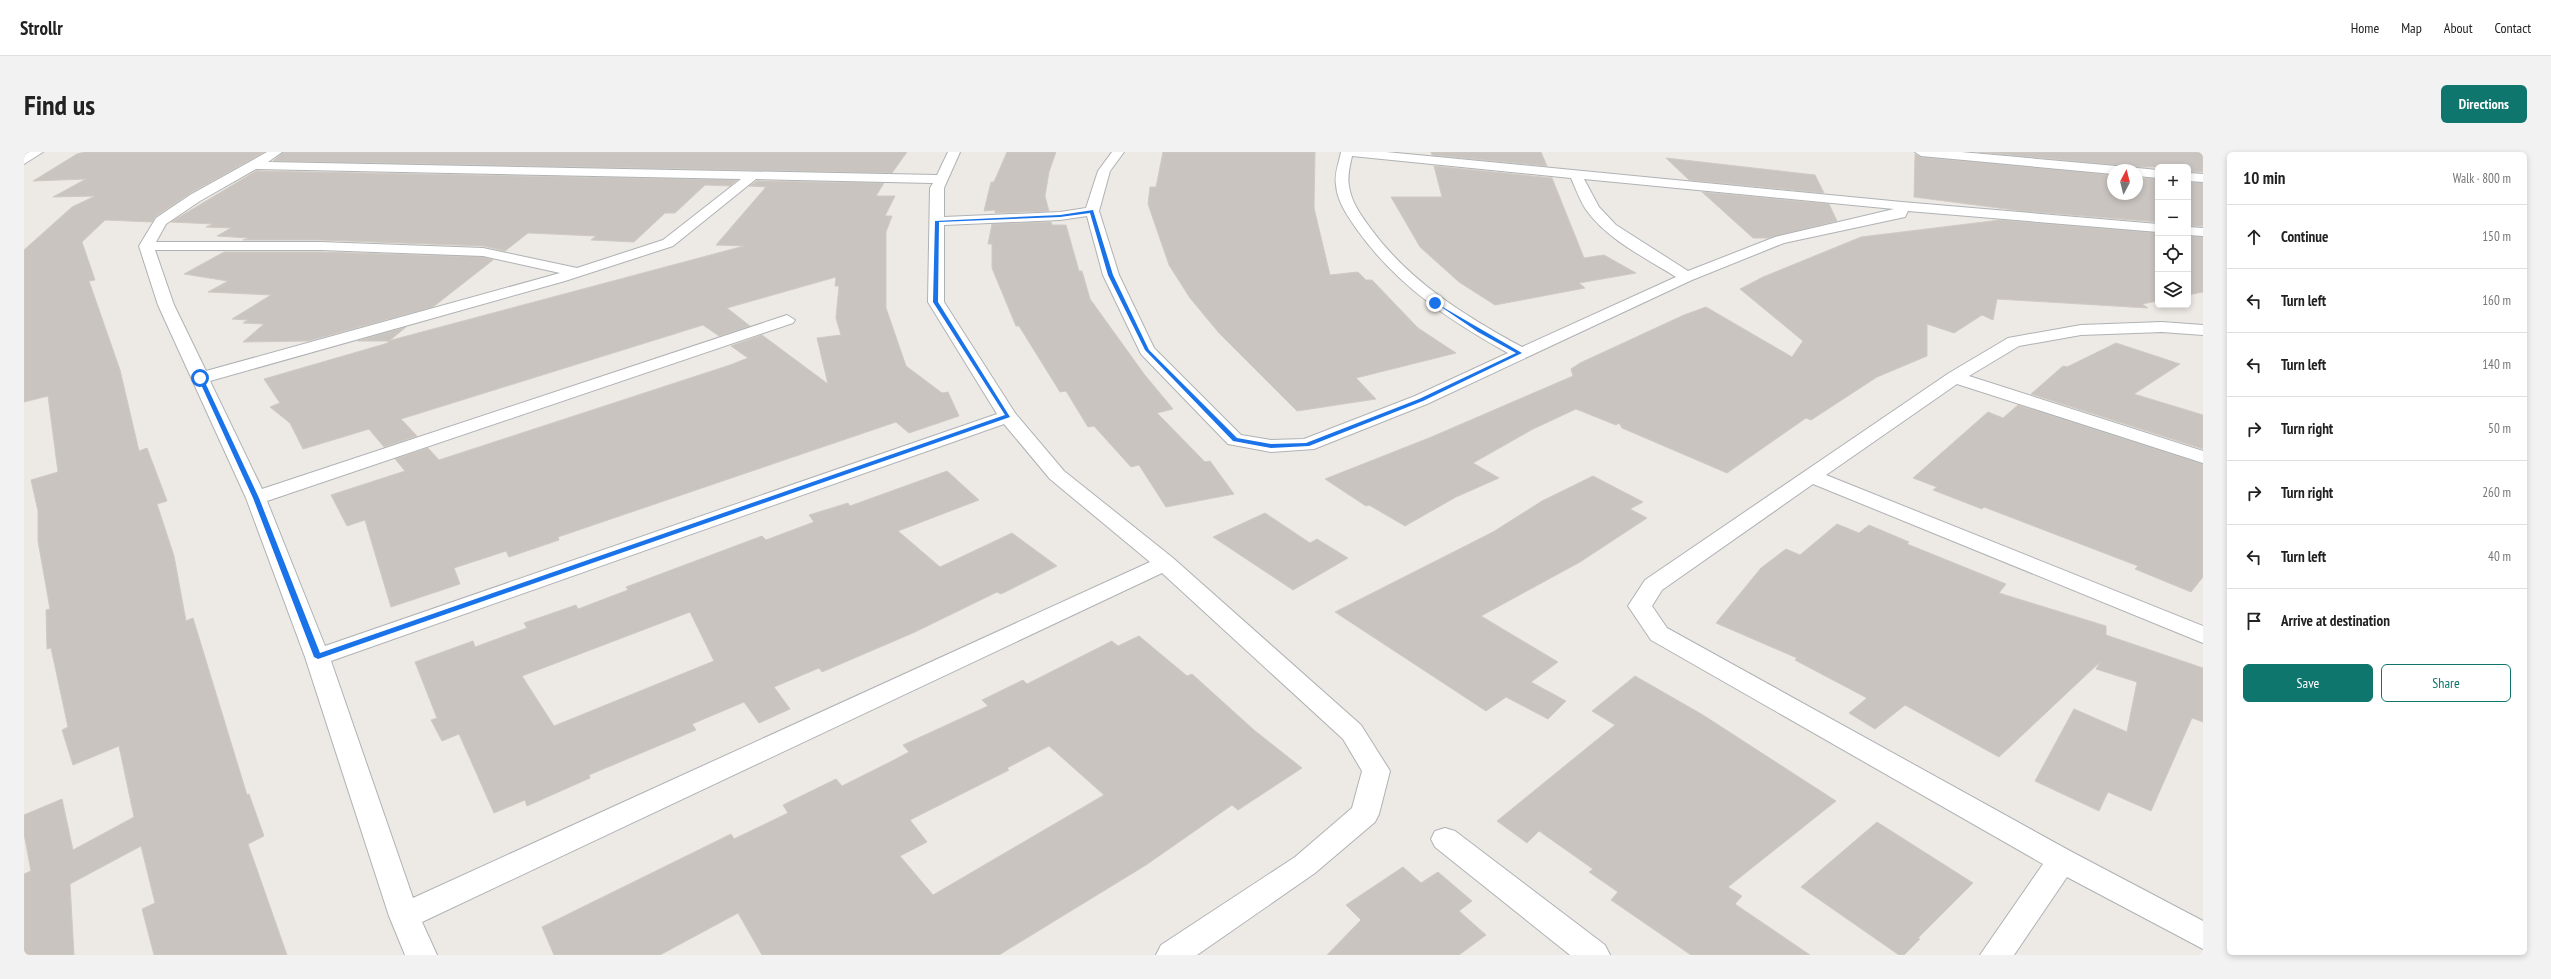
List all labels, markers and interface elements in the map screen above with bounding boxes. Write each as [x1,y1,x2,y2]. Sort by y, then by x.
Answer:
text: Strollr [20,16,63,40]
text: Home [2351,19,2379,37]
text: Map [2401,19,2422,37]
text: About [2444,19,2473,37]
text: Contact [2495,19,2531,37]
button: Directions [2441,85,2527,123]
text: Find us [24,86,95,123]
north arrow [2107,164,2143,200]
map controls [2155,164,2191,308]
button: + [2155,164,2191,200]
text: 10 min [2243,167,2285,189]
text: Walk · 800 m [2453,170,2511,187]
button: − [2155,200,2191,236]
icon: ahead [2243,226,2265,248]
text: Continue [2281,227,2328,246]
text: 150 m [2482,228,2511,245]
button: locate [2155,236,2191,272]
button: layers [2155,272,2191,308]
icon: left [2243,290,2265,312]
text: Turn left [2281,291,2326,310]
text: 160 m [2482,292,2511,309]
route end [1426,294,1444,312]
icon: left [2243,354,2265,376]
text: Turn left [2281,355,2326,374]
text: 140 m [2482,356,2511,373]
route start [191,369,209,387]
icon: right [2243,418,2265,440]
text: Turn right [2281,419,2333,438]
text: 50 m [2488,420,2511,437]
icon: right [2243,482,2265,504]
text: Turn right [2281,483,2333,502]
text: 260 m [2482,484,2511,501]
icon: left [2243,546,2265,568]
text: Turn left [2281,547,2326,566]
text: 40 m [2488,548,2511,565]
icon: arrive [2243,610,2265,632]
text: Arrive at destination [2281,611,2390,630]
button: Save [2243,664,2373,702]
button: Share [2381,664,2511,702]

